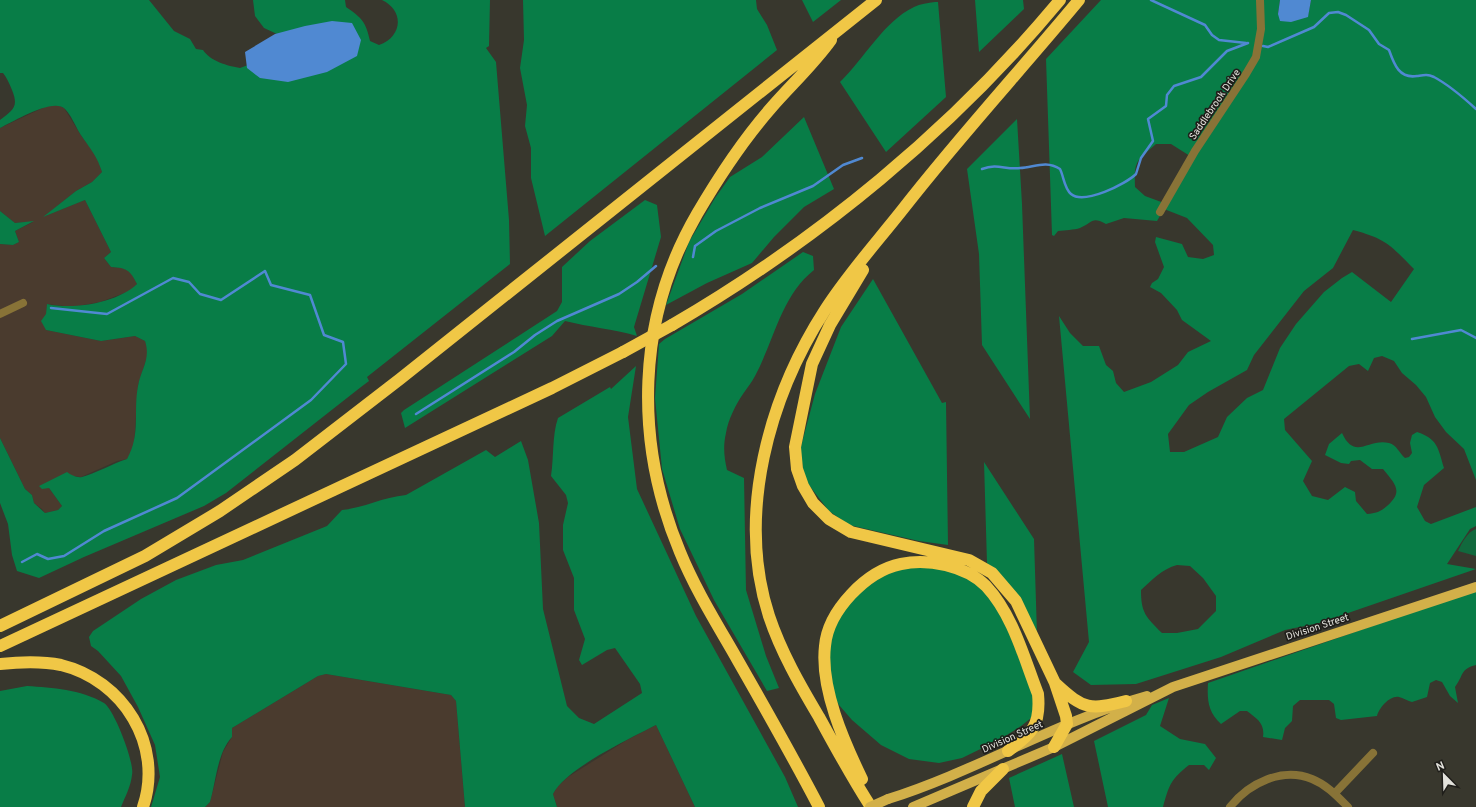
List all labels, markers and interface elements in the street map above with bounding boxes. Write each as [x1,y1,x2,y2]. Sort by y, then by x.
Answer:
street label: Saddlebrook Drive [1187,67,1244,143]
street label: Division Street [1284,611,1351,644]
street label: Division Street [980,718,1045,757]
north arrow [1424,755,1464,795]
text: N [1434,759,1447,775]

